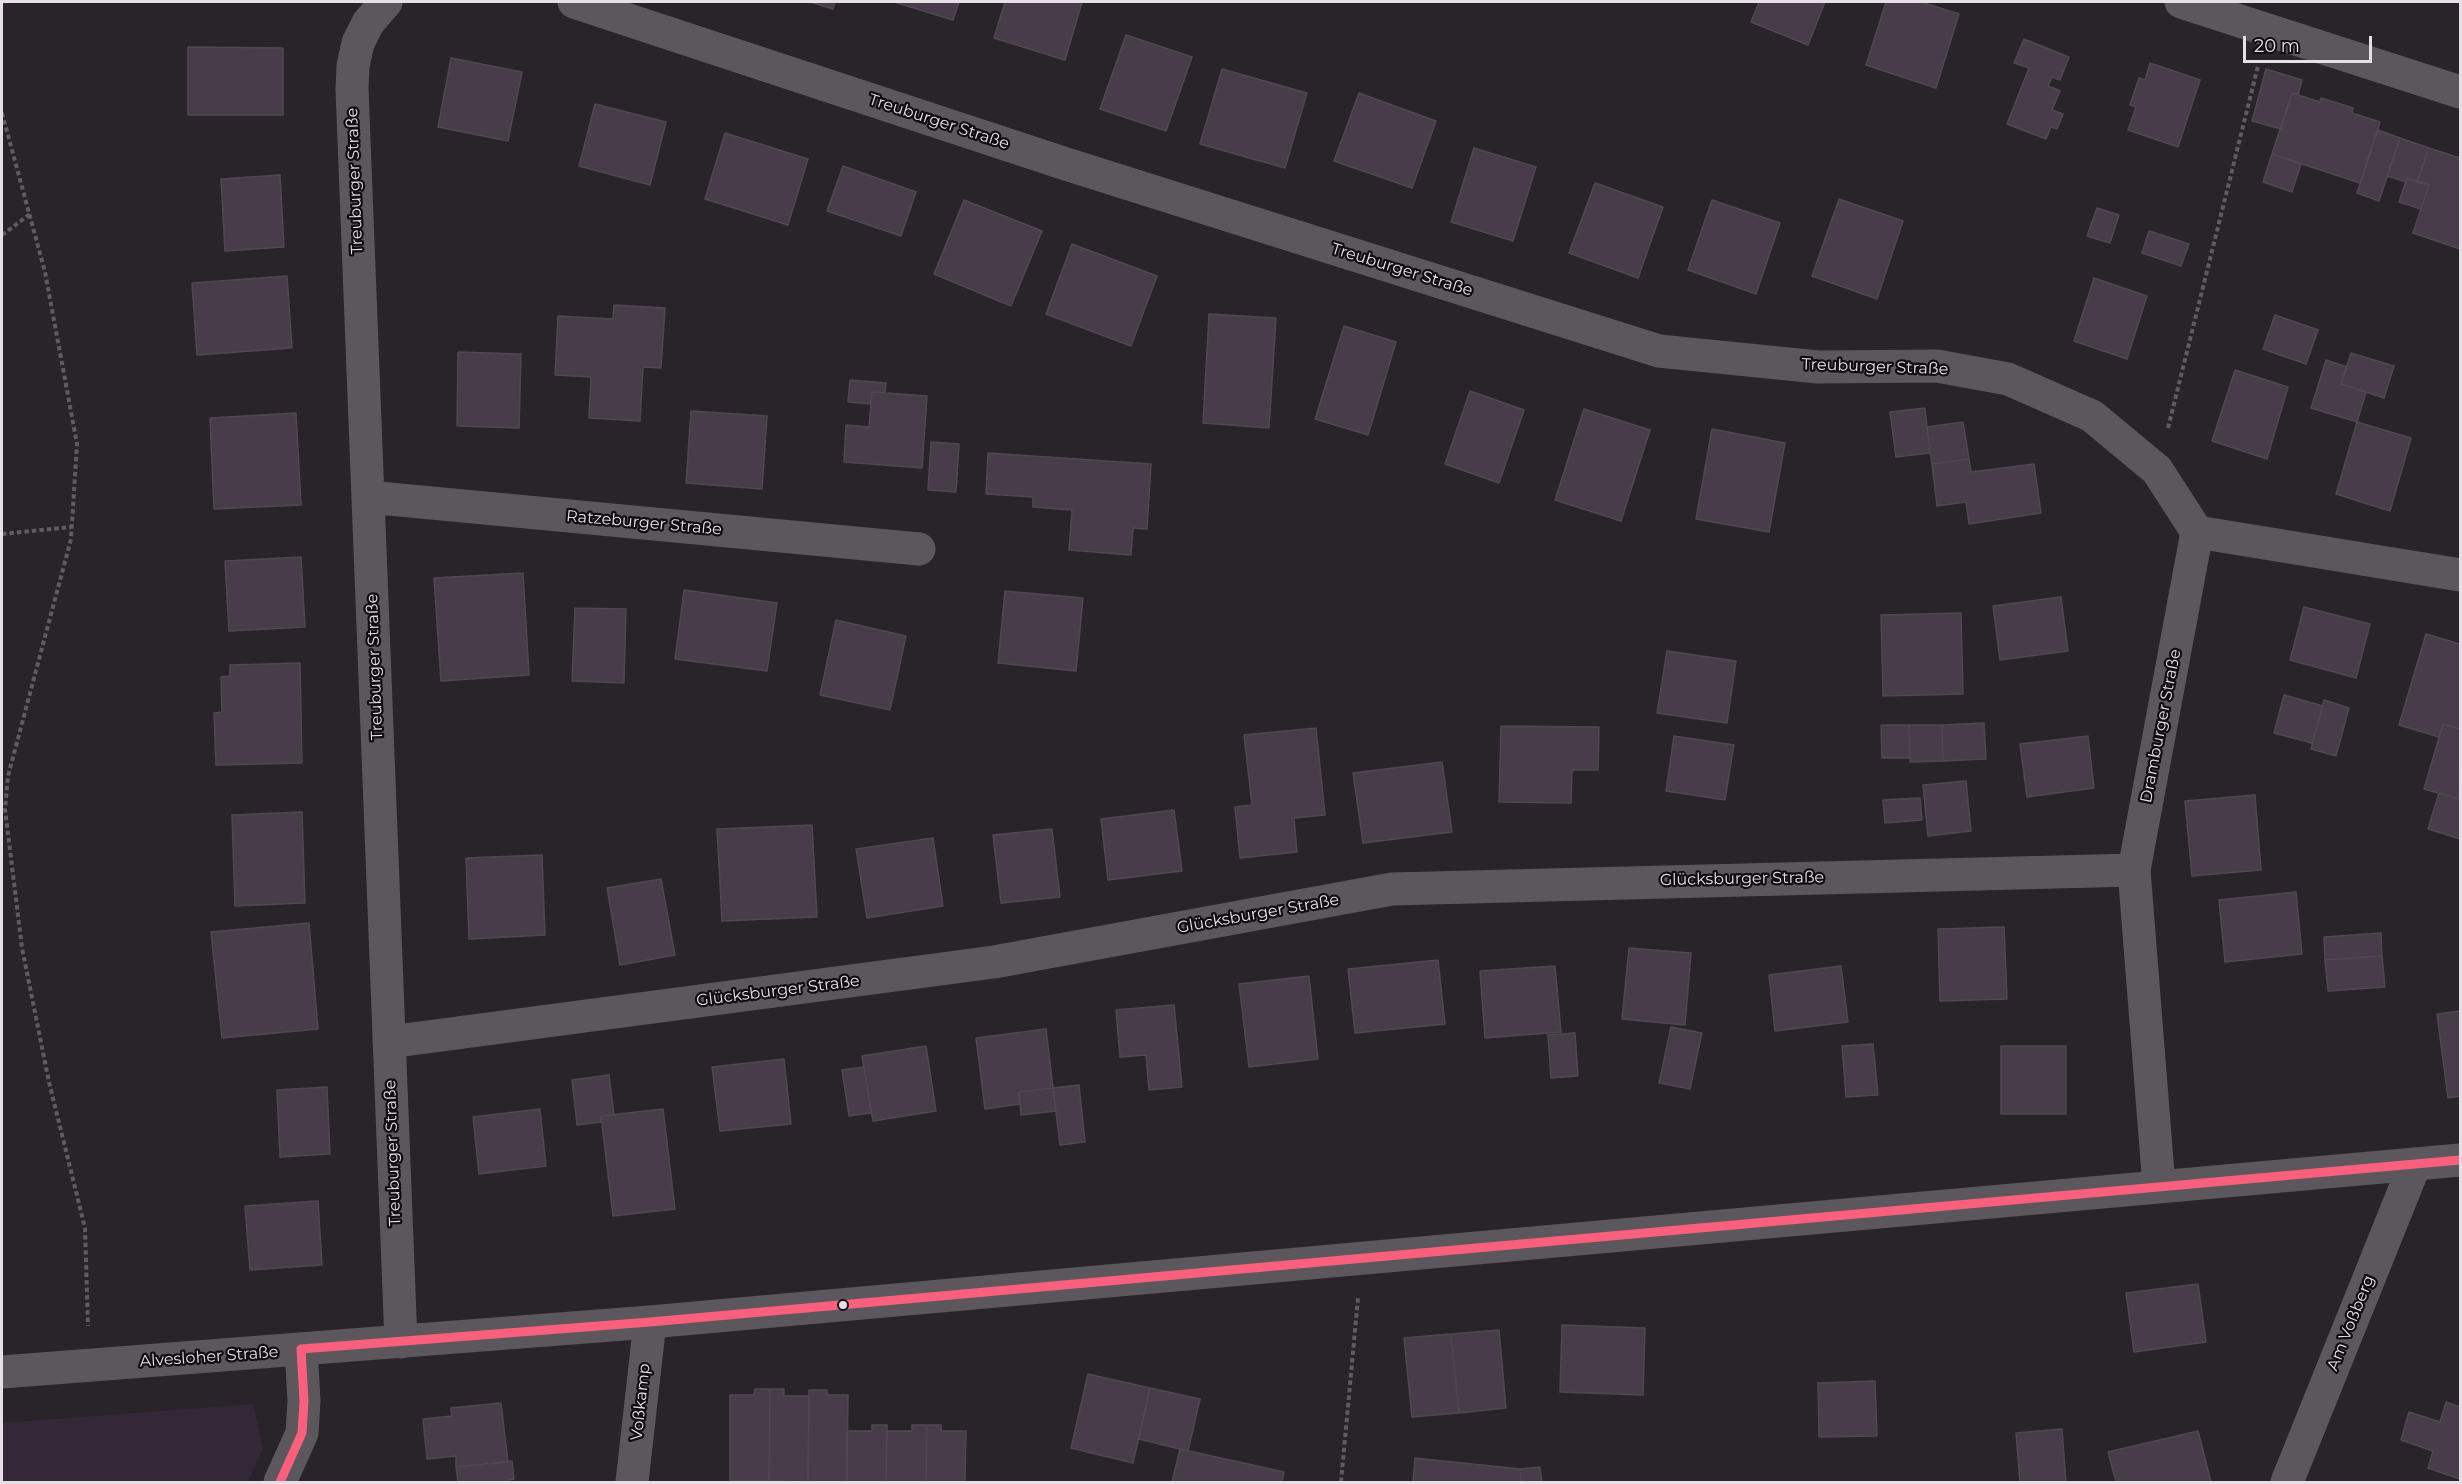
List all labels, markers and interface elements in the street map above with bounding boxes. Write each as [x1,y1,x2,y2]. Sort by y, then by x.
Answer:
scale bar [2246,24,2375,62]
text: 20 m [2254,35,2300,57]
street label: Treuburger Straße [866,90,1012,154]
street label: Treuburger Straße [343,107,367,255]
street label: Treuburger Straße [1329,239,1475,301]
street label: Treuburger Straße [1801,355,1949,379]
street label: Ratzeburger Straße [565,507,723,539]
street label: Treuburger Straße [363,593,387,741]
street label: Dramburger Straße [2137,647,2185,805]
street label: Glücksburger Straße [1660,868,1824,890]
street label: Glücksburger Straße [1175,890,1341,938]
street label: Glücksburger Straße [695,971,861,1011]
street label: Treuburger Straße [381,1079,405,1227]
street label: Am Voßberg [2323,1272,2379,1374]
unlabelled marker [837,1299,849,1311]
street label: Alvesloher Straße [139,1343,279,1371]
street label: Voßkamp [627,1362,655,1442]

